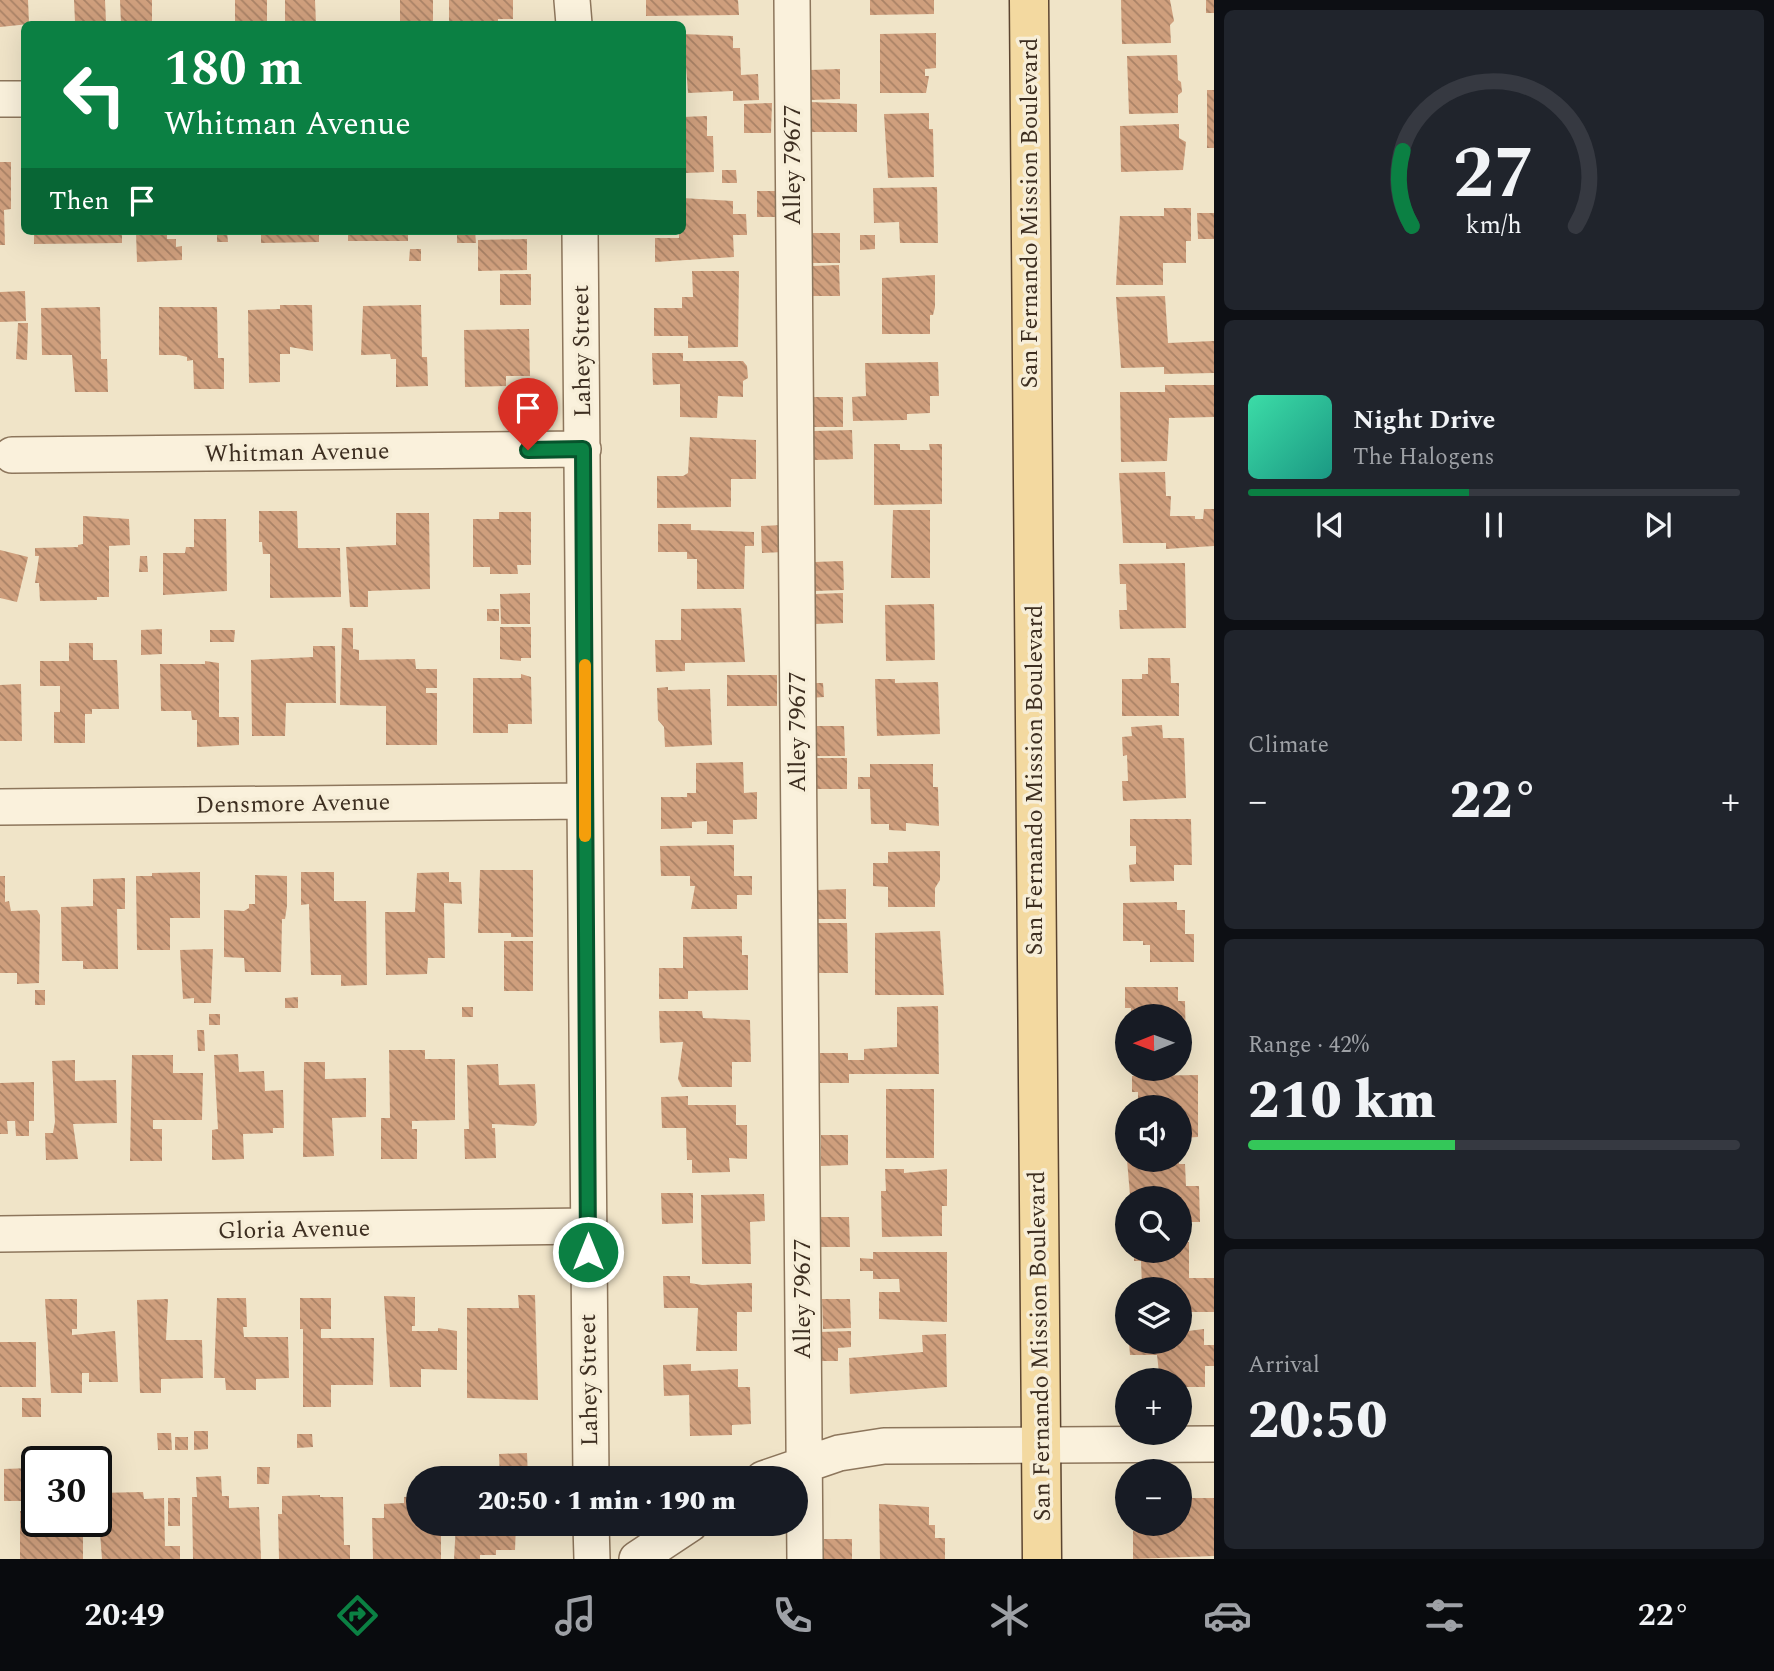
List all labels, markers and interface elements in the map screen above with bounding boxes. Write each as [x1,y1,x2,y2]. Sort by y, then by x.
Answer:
text: 180 m [164,32,303,107]
street label: San Fernando Mission Boulevard [1012,38,1048,388]
icon: left [49,49,140,140]
text: Whitman Avenue [164,100,411,149]
street label: Alley 79677 [775,104,811,226]
text: 27 [1453,119,1535,230]
text: Then [49,181,109,221]
icon: arrive [123,182,161,220]
text: km/h [1466,207,1522,245]
street label: Lahey Street [563,284,601,418]
pin [498,378,558,450]
icon: arrive [509,389,547,427]
text: Night Drive [1353,400,1495,440]
street label: Whitman Avenue [204,433,390,473]
text: The Halogens [1353,440,1495,475]
icon: previous [1311,506,1349,544]
icon: pause [1475,506,1513,544]
icon: next [1639,506,1677,544]
street label: San Fernando Mission Boulevard [1017,605,1053,955]
street label: Alley 79677 [780,671,816,793]
text: Climate [1248,728,1329,763]
text: 22° [1450,762,1538,841]
text: − [1248,773,1267,831]
text: + [1721,773,1740,831]
street label: Densmore Avenue [195,784,391,824]
north arrow [1115,1004,1192,1082]
map controls [1115,1004,1192,1536]
text: Range · 42% [1248,1028,1369,1063]
text: 210 km [1248,1062,1436,1141]
button: sound [1115,1095,1192,1172]
street label: San Fernando Mission Boulevard [1019,1170,1061,1522]
button: search [1115,1186,1192,1263]
street label: Gloria Avenue [217,1211,371,1249]
position arrow [551,1215,625,1289]
street label: Alley 79677 [785,1238,821,1360]
button: layers [1115,1277,1192,1354]
street label: Lahey Street [570,1313,608,1447]
text: Arrival [1248,1348,1320,1383]
button: + [1115,1368,1192,1445]
text: 20:50 [1248,1382,1387,1461]
speed limit sign: 30 [21,1446,112,1537]
button: − [1115,1459,1192,1536]
text: 20:50 · 1 min · 190 m [478,1481,736,1521]
text: 20:49 [84,1591,165,1640]
icon: directions [333,1591,382,1640]
icon: music [551,1591,600,1640]
icon: phone [768,1591,817,1640]
icon: climate [985,1591,1034,1640]
icon: car [1203,1591,1252,1640]
icon: filters [1420,1591,1469,1640]
text: 22° [1638,1591,1690,1640]

